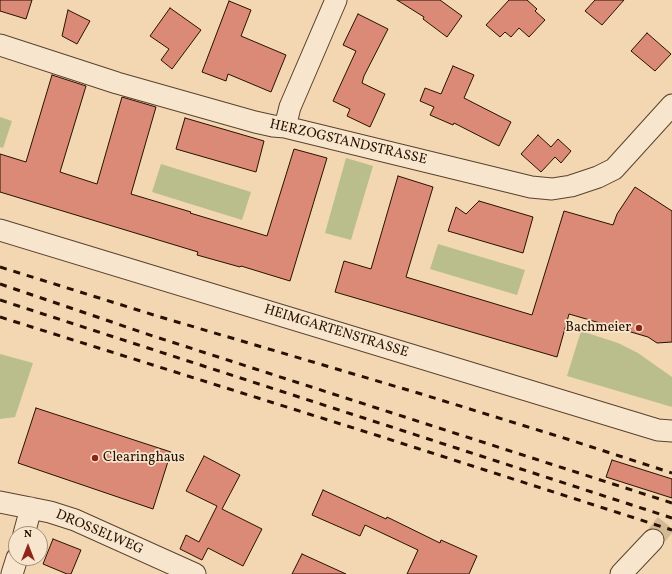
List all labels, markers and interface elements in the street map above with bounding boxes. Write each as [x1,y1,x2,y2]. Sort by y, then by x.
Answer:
street label: HERZOGSTANDSTRASSE [268,117,428,169]
street label: HEIMGARTENSTRASSE [262,302,410,362]
place label: Bachmeier [565,320,631,336]
marker: Bachmeier [634,323,644,333]
place label: Clearinghaus [103,450,185,466]
marker: Clearinghaus [90,453,100,463]
street label: DROSSELWEG [53,507,145,559]
north arrow [8,526,48,566]
text: N [24,527,32,542]

